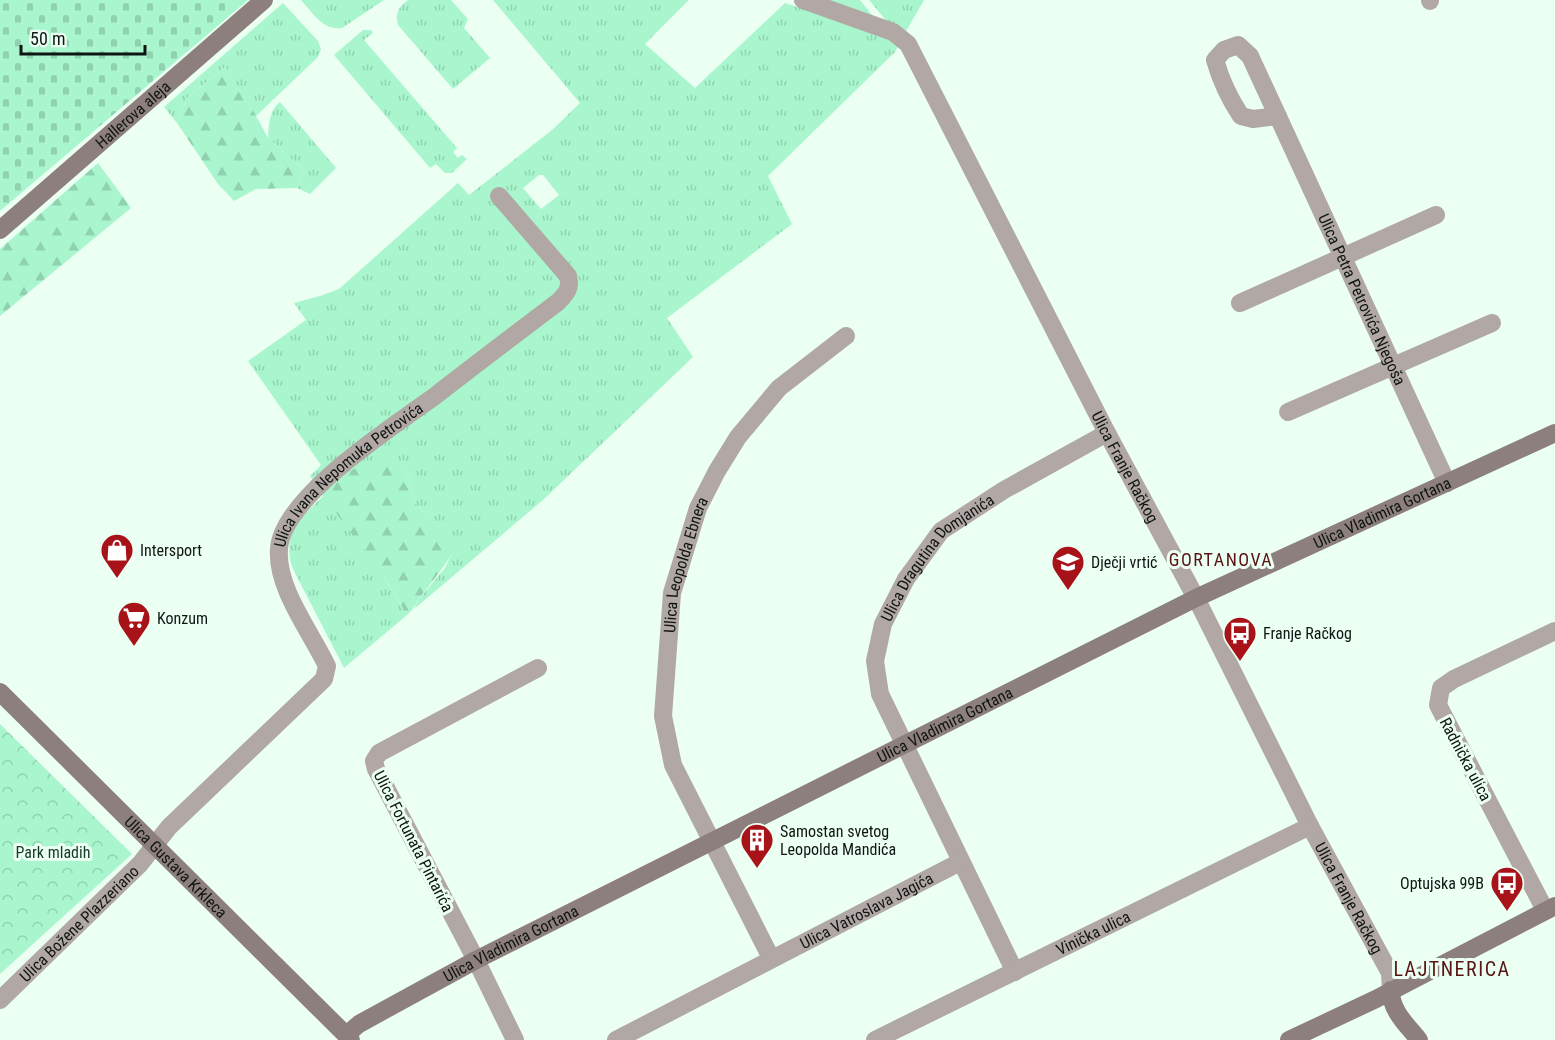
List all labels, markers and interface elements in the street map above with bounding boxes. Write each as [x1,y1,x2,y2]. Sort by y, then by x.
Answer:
scale bar [21,18,146,56]
text: 50 m [30,28,65,49]
street label: Hallerova aleja [92,77,174,153]
street label: Ulica Petra Petrovića Njegoša [1314,211,1410,388]
street label: Ulica Ivana Nepomuka Petrovića [270,399,427,549]
street label: Ulica Franje Račkog [1087,408,1163,526]
street label: Ulica Vladimira Gortana [1310,473,1454,553]
street label: Ulica Dragutina Domjanića [877,490,998,625]
street label: Ulica Leopolda Ebnera [660,494,712,634]
shop icon: Intersport [99,532,135,579]
place label: Intersport [140,541,202,560]
school or university icon: Dječji vrtić [1050,544,1086,591]
district label: GORTANOVA [1169,549,1273,570]
place label: Dječji vrtić [1091,553,1157,572]
supermarket icon: Konzum [116,600,152,647]
place label: Konzum [157,609,208,628]
bus stop icon: Franje Račkog [1222,615,1258,662]
place label: Franje Račkog [1263,624,1352,643]
street label: Ulica Vladimira Gortana [874,683,1016,767]
street label: Radnička ulica [1436,714,1495,804]
street label: Ulica Fortunata Pintarića [370,767,457,915]
street label: Ulica Gustava Krkleca [120,812,231,922]
building icon: Samostan svetog Leopolda Mandića [739,822,775,869]
place label: Samostan svetog Leopolda Mandića [780,822,896,859]
street label: Ulica Franje Račkog [1311,839,1387,957]
park label: Park mladih [16,843,90,862]
street label: Ulica Božene Plazzeriano [16,862,143,986]
bus stop icon: Optujska 99B [1489,865,1525,912]
street label: Ulica Vatroslava Jagića [797,869,937,953]
place label: Optujska 99B [1400,874,1484,893]
street label: Ulica Vladimira Gortana [440,901,582,986]
street label: Vinička ulica [1053,907,1133,959]
district label: LAJTNERICA [1393,957,1511,981]

